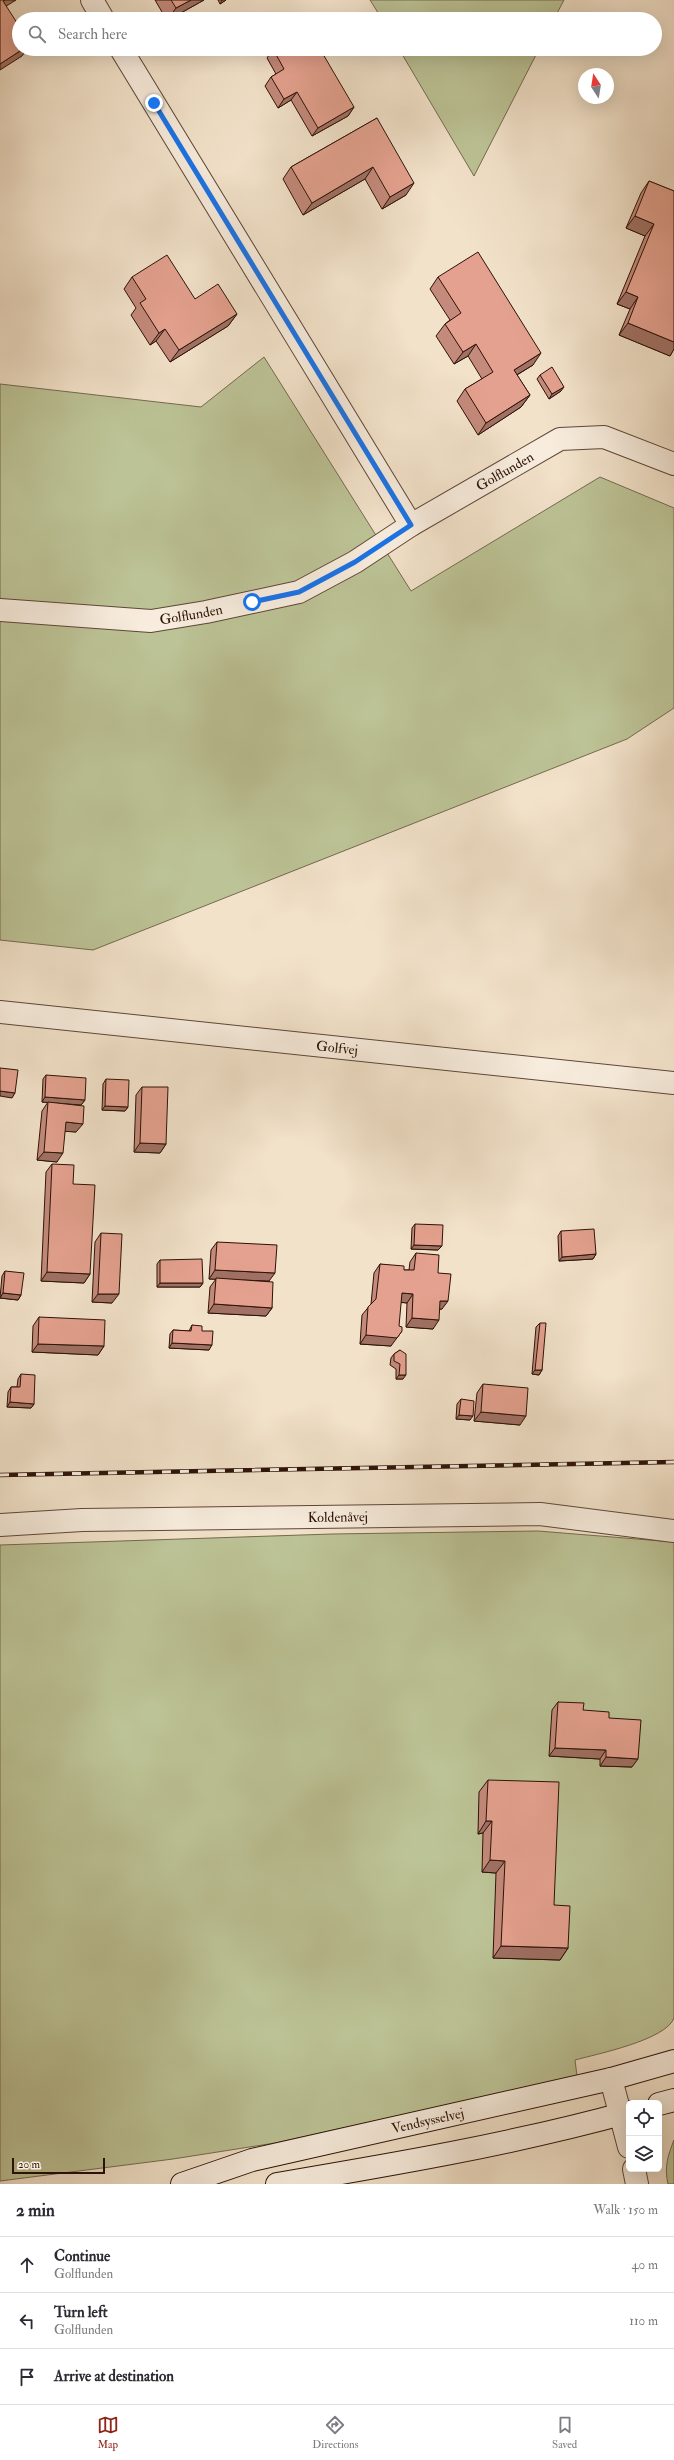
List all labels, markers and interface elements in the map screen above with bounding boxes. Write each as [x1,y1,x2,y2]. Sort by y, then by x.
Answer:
search box [12,12,662,56]
icon: search [26,23,48,45]
text: Search here [58,25,127,44]
north arrow [578,68,614,104]
route end [145,94,163,112]
street label: Golflunden [473,448,536,494]
route start [243,593,261,611]
street label: Golflunden [158,600,224,628]
street label: Golfvej [315,1037,359,1058]
street label: Koldenåvej [308,1508,368,1526]
map controls [626,2100,662,2172]
button: locate [626,2100,662,2136]
street label: Vendsysselvej [390,2104,465,2137]
button: layers [626,2136,662,2172]
scale bar [12,2156,105,2175]
text: 20 m [18,2158,40,2171]
text: 2 min [16,2200,55,2221]
text: Walk · 150 m [593,2202,658,2218]
text: Continue [54,2247,110,2266]
icon: ahead [16,2254,38,2276]
text: 40 m [632,2257,658,2273]
text: Golflunden [54,2266,113,2282]
text: Turn left [54,2303,108,2322]
icon: left [16,2310,38,2332]
text: 110 m [629,2313,658,2329]
text: Golflunden [54,2322,113,2338]
icon: arrive [16,2366,38,2388]
text: Arrive at destination [54,2367,174,2386]
tab: Map [97,2414,119,2451]
tab: Directions [312,2414,359,2451]
tab: Saved [552,2414,577,2451]

